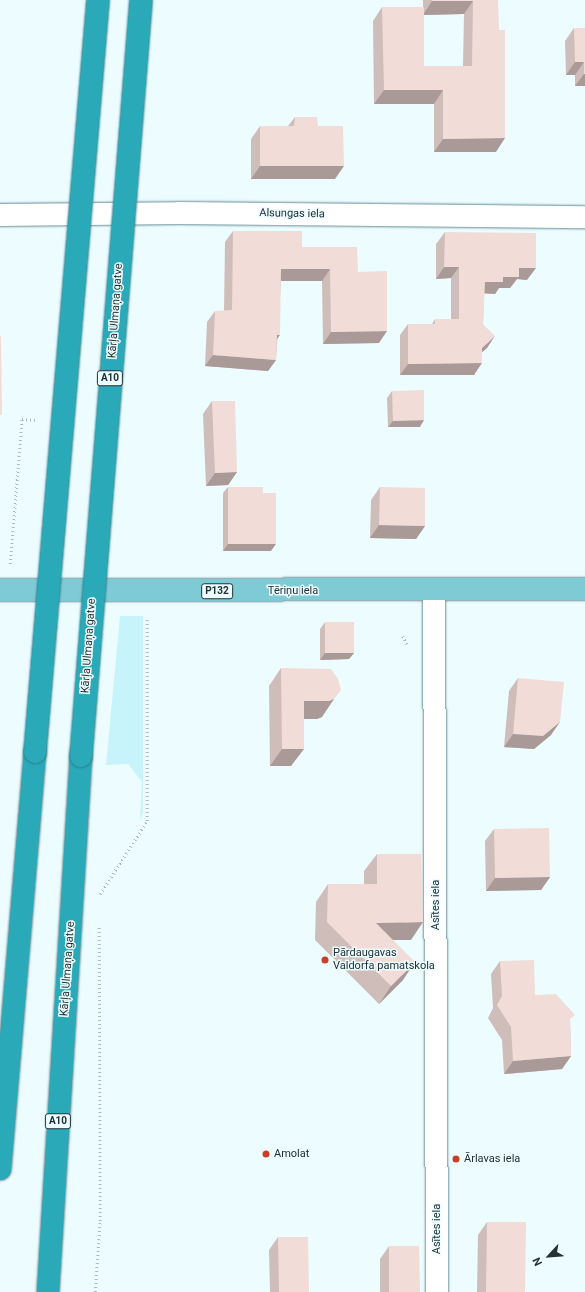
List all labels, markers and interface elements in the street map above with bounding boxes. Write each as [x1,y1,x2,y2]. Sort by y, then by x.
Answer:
street label: Alsungas iela [259,207,325,221]
street label: Kārļa Ulmaņa gatve [106,263,126,359]
road number: A10 [96,370,124,386]
road number: P132 [201,583,233,599]
street label: Tēriņu iela [268,584,318,598]
street label: Kārļa Ulmaņa gatve [79,598,99,694]
street label: Asītes iela [429,880,443,930]
street label: Kārļa Ulmaņa gatve [58,921,78,1017]
place label: Pārdaugavas Valdorfa pamatskola [333,947,435,973]
marker: Pārdaugavas Valdorfa pamatskola [320,955,330,965]
road number: A10 [44,1113,72,1129]
place label: Amolat [274,1147,309,1161]
marker: Amolat [261,1149,271,1159]
place label: Ārlavas iela [464,1152,520,1166]
marker: Ārlavas iela [451,1154,461,1164]
street label: Asītes iela [430,1204,444,1254]
north arrow [529,1236,569,1276]
text: N [530,1255,545,1268]

